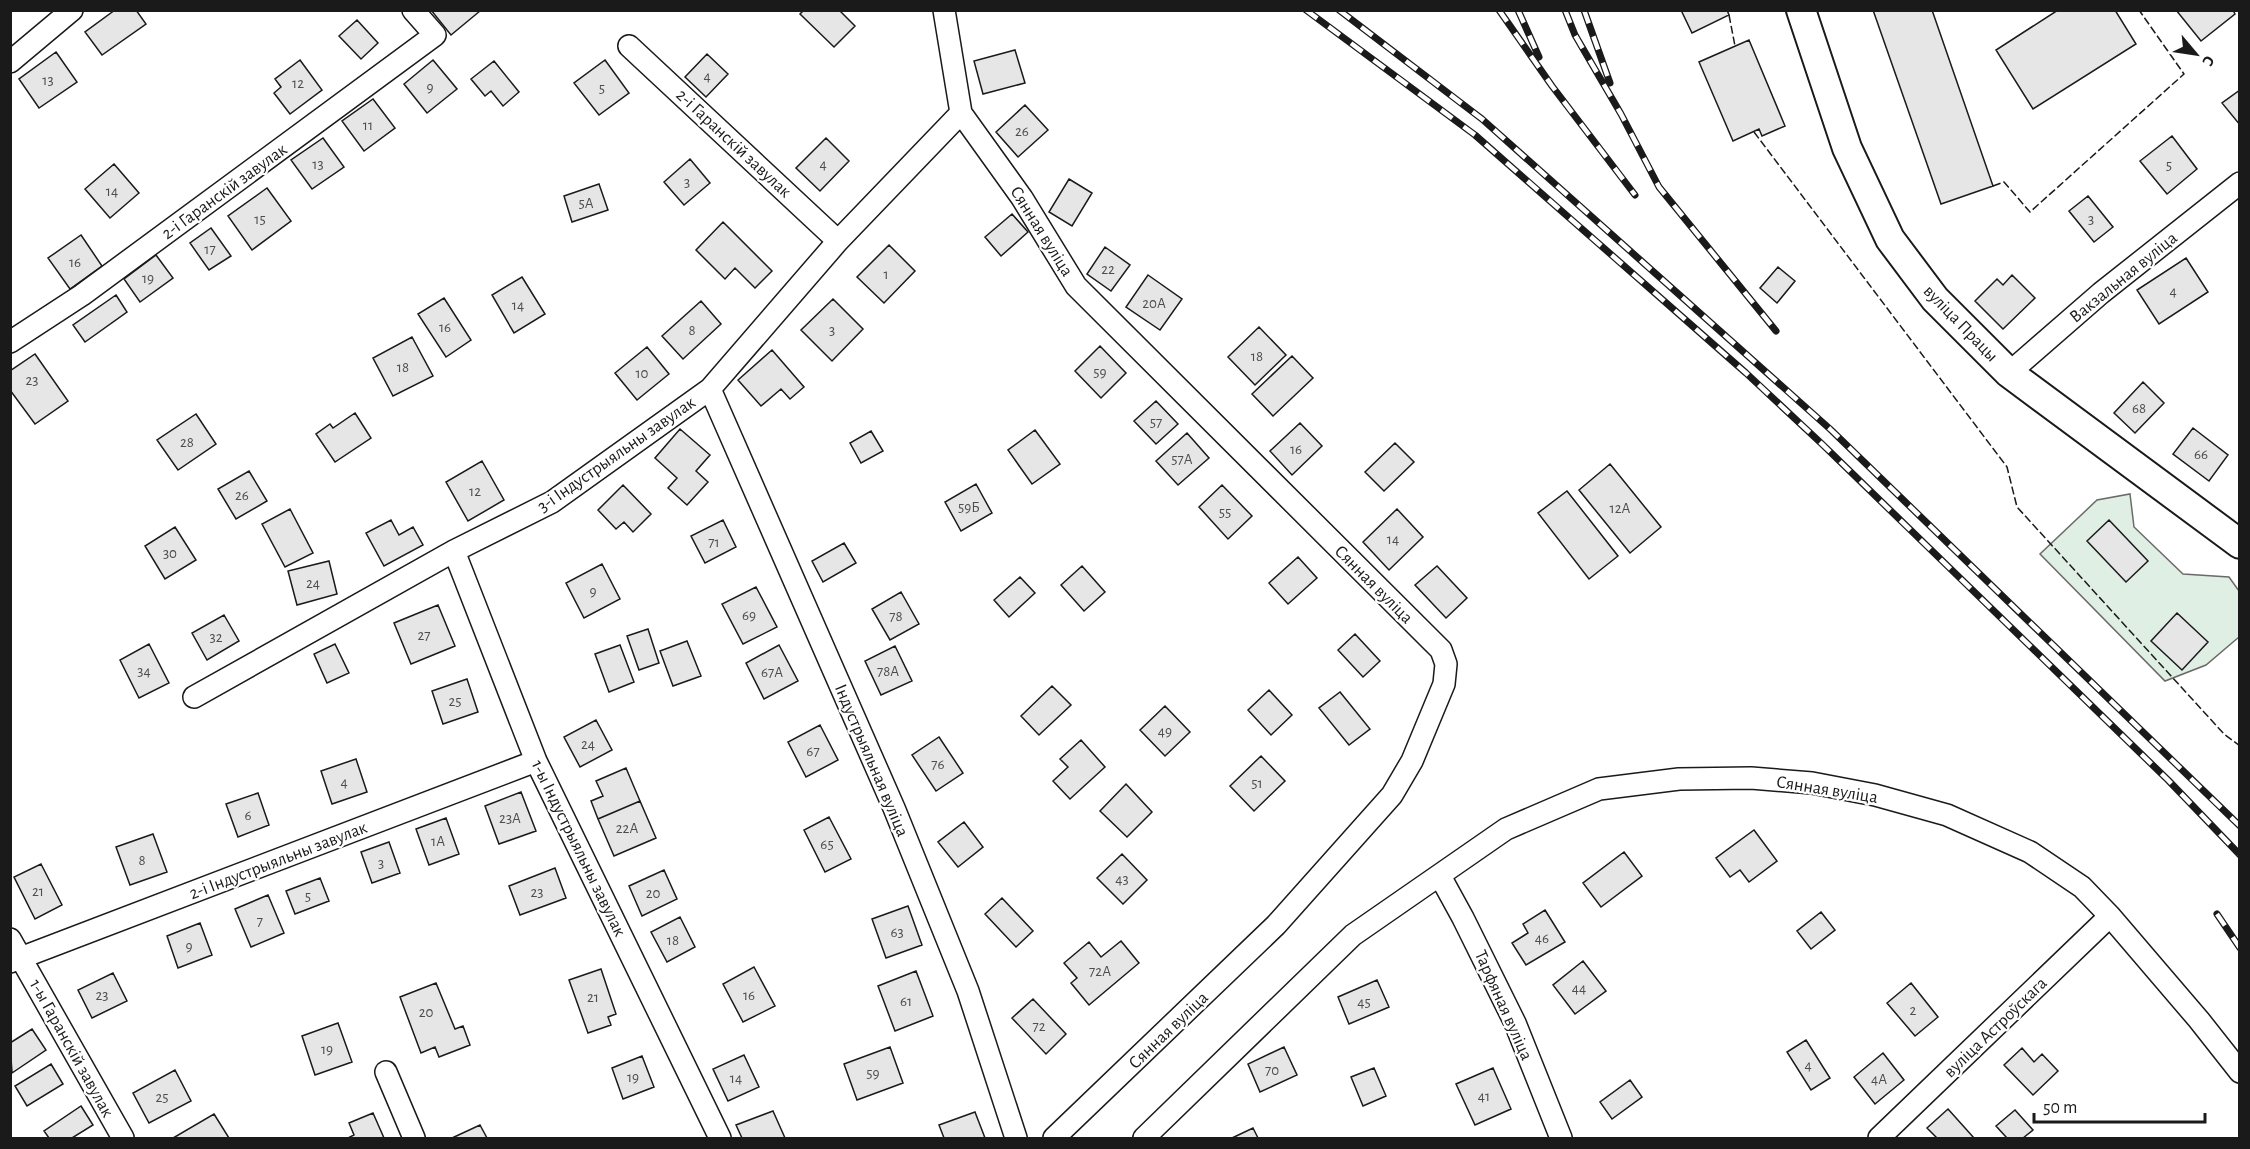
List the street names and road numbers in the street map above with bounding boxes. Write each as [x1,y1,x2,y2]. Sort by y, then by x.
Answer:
street label: 2-і Гаранскій завулак [672,86,795,202]
street label: 2-і Гаранскій завулак [159,140,291,243]
street label: Сянная вуліца [1006,183,1076,280]
street label: Вакзальная вуліца [2066,229,2181,326]
street label: вуліца Працы [1920,282,2001,365]
street label: 3-і Індустрыяльны завулак [534,393,699,516]
street label: Сянная вуліца [1331,542,1416,627]
street label: Індустрыяльная вуліца [831,681,911,839]
street label: 1-ы Індустрыяльны завулак [528,757,629,940]
street label: Сянная вуліца [1775,773,1879,807]
street label: 2-і Індустрыяльны завулак [187,818,370,903]
street label: Тарфяная вуліца [1471,948,1535,1063]
street label: вуліца Астроўскага [1941,974,2051,1081]
street label: 1-ы Гаранскій завулак [26,976,117,1121]
street label: Сянная вуліца [1126,989,1212,1073]

